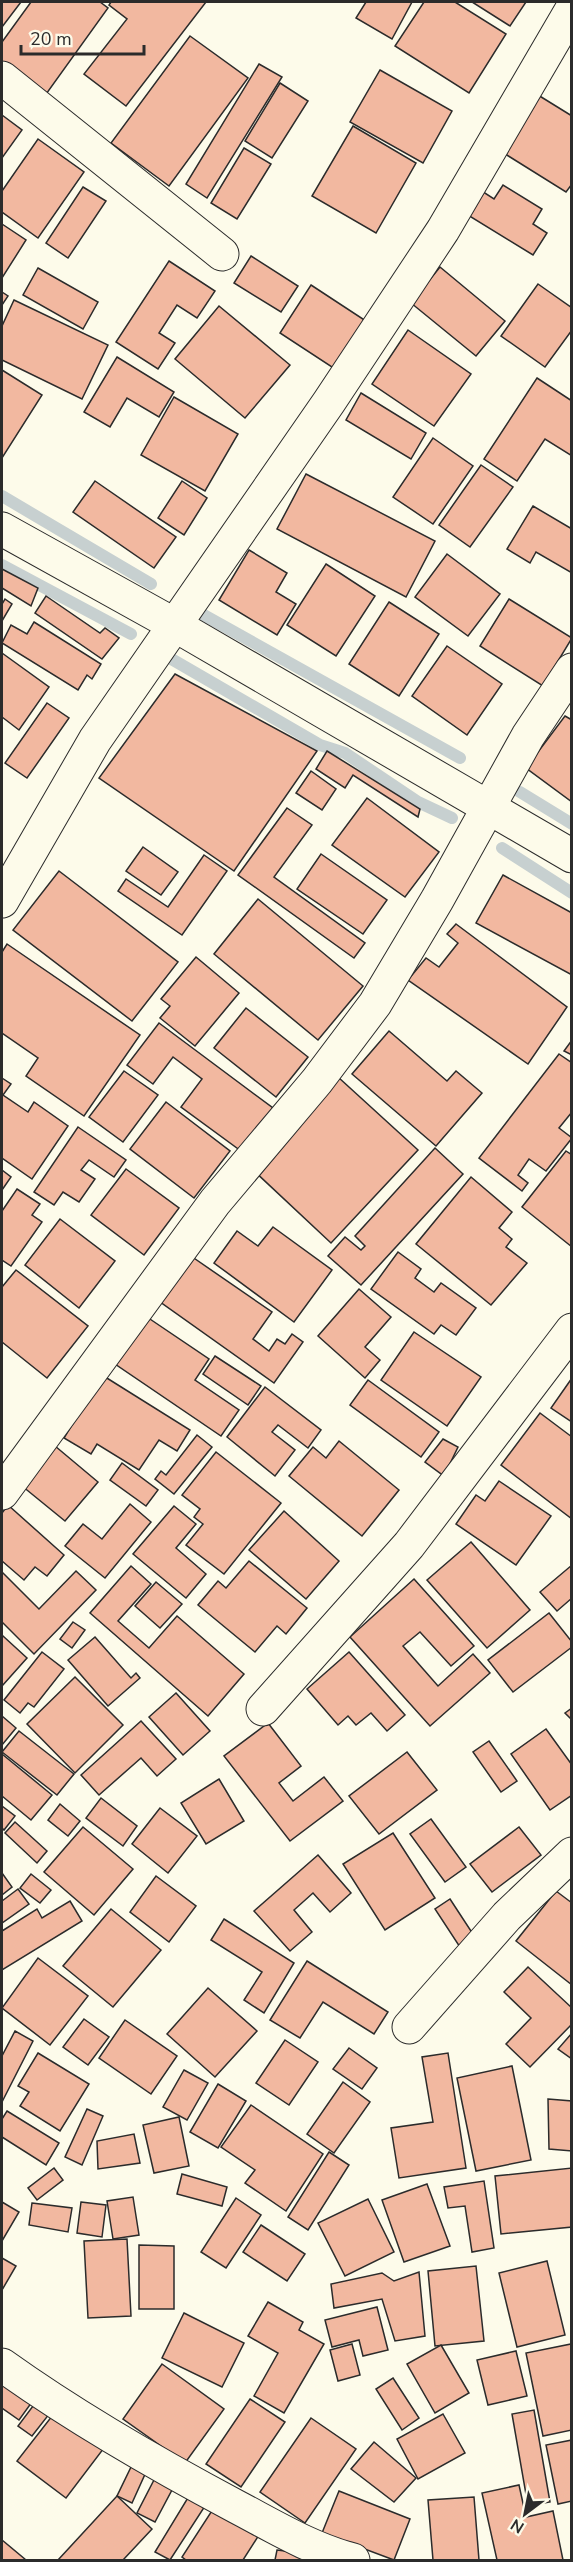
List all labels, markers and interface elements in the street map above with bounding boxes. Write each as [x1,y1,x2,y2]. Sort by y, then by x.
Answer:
scale bar [21,18,144,56]
text: 20 m [30,27,72,51]
north arrow [495,2484,555,2544]
text: N [507,2513,528,2538]

